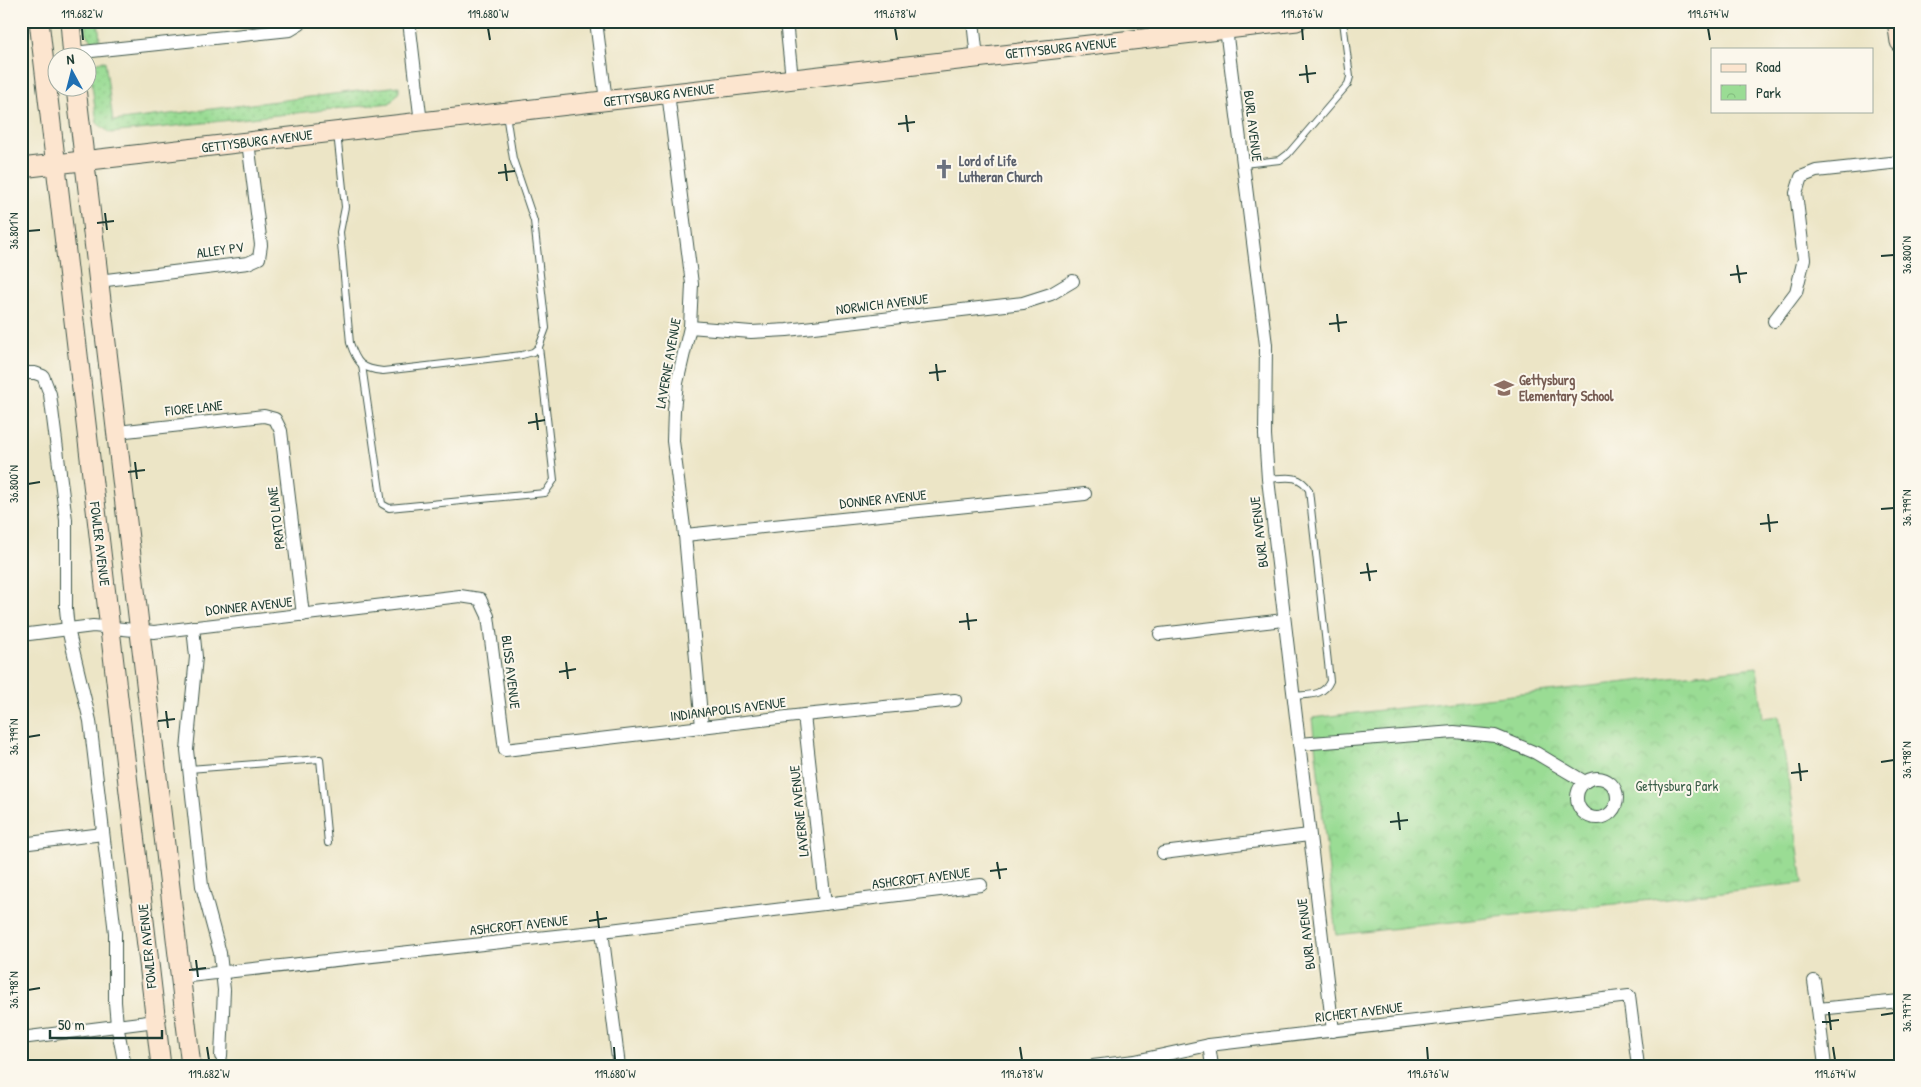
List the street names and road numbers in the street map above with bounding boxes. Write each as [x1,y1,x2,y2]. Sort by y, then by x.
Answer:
street label: GETTYSBURG AVENUE [1004,32,1118,63]
street label: GETTYSBURG AVENUE [602,78,716,111]
street label: BURL AVENUE [1240,89,1267,163]
street label: GETTYSBURG AVENUE [200,124,314,157]
street label: ALLEY PV [195,237,245,262]
street label: NORWICH AVENUE [835,288,929,319]
street label: LAVERNE AVENUE [650,316,685,410]
street label: FIORE LANE [163,395,224,420]
street label: DONNER AVENUE [839,484,927,513]
street label: PRATO LANE [262,486,289,551]
street label: BURL AVENUE [1245,495,1272,569]
street label: FOWLER AVENUE [86,500,115,587]
street label: DONNER AVENUE [205,591,293,620]
street label: BLISS AVENUE [498,634,525,710]
street label: INDIANAPOLIS AVENUE [669,692,787,725]
street label: LAVERNE AVENUE [784,765,813,858]
street label: ASHCROFT AVENUE [871,862,971,893]
street label: BURL AVENUE [1292,897,1319,971]
street label: FOWLER AVENUE [133,903,160,990]
street label: ASHCROFT AVENUE [469,910,569,939]
street label: RICHERT AVENUE [1314,997,1404,1026]

